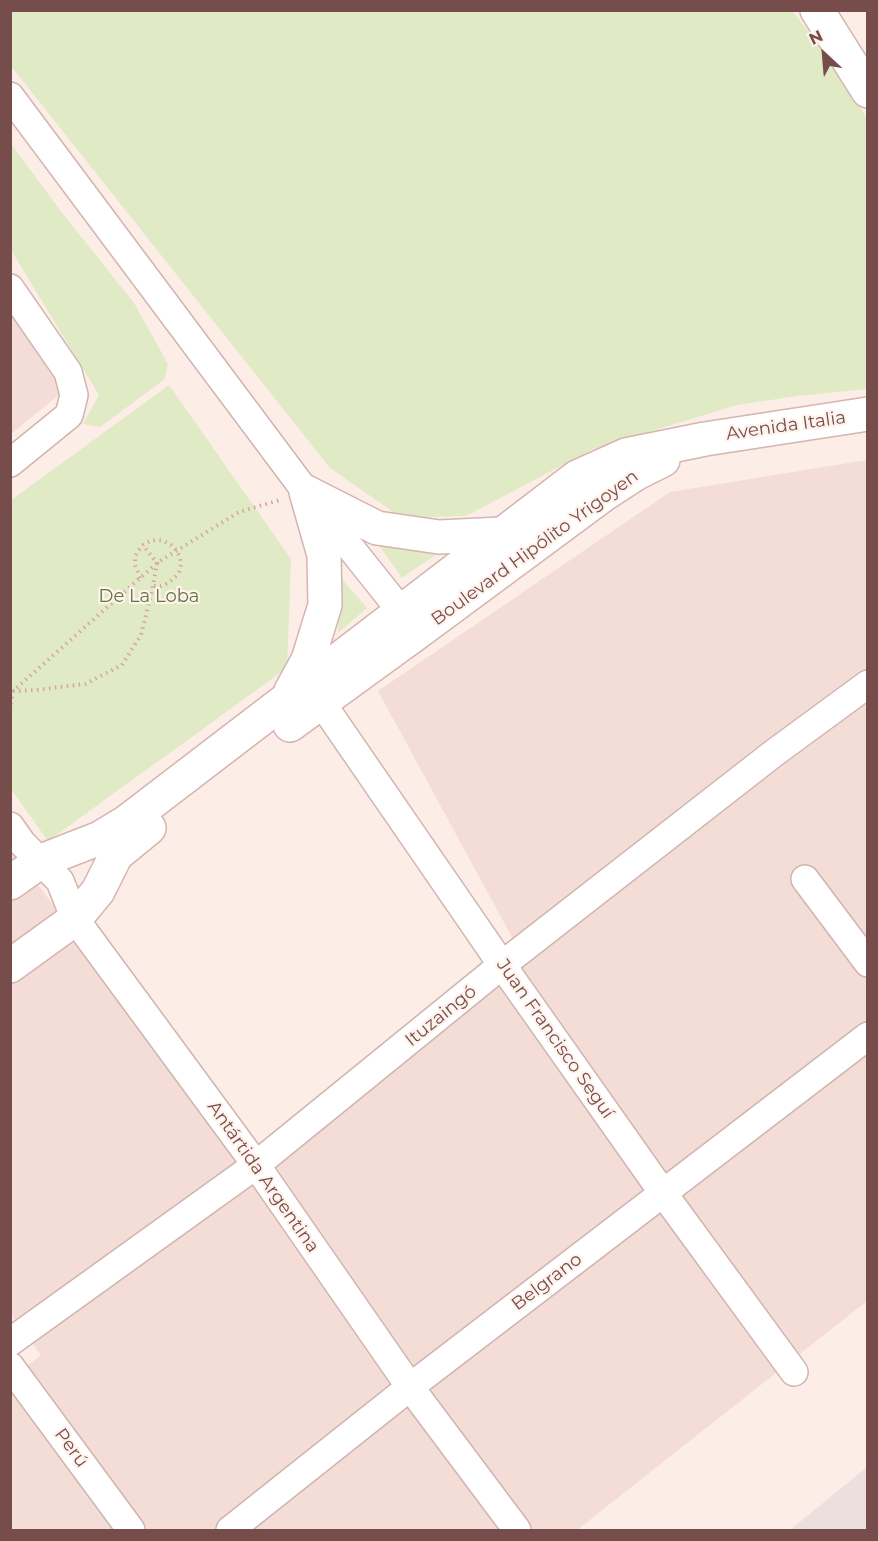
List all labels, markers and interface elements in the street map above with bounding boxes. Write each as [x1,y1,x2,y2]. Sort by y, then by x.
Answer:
north arrow [794,24,854,84]
text: N [806,26,826,49]
street label: Avenida Italia [725,407,847,445]
street label: Boulevard Hipólito Yrigoyen [427,466,643,630]
park label: De La Loba [99,586,199,608]
street label: Juan Francisco Seguí [492,955,618,1123]
street label: Ituzaingó [401,981,481,1051]
street label: Antártida Argentina [203,1097,323,1257]
street label: Belgrano [508,1249,586,1315]
street label: Perú [50,1424,92,1472]

